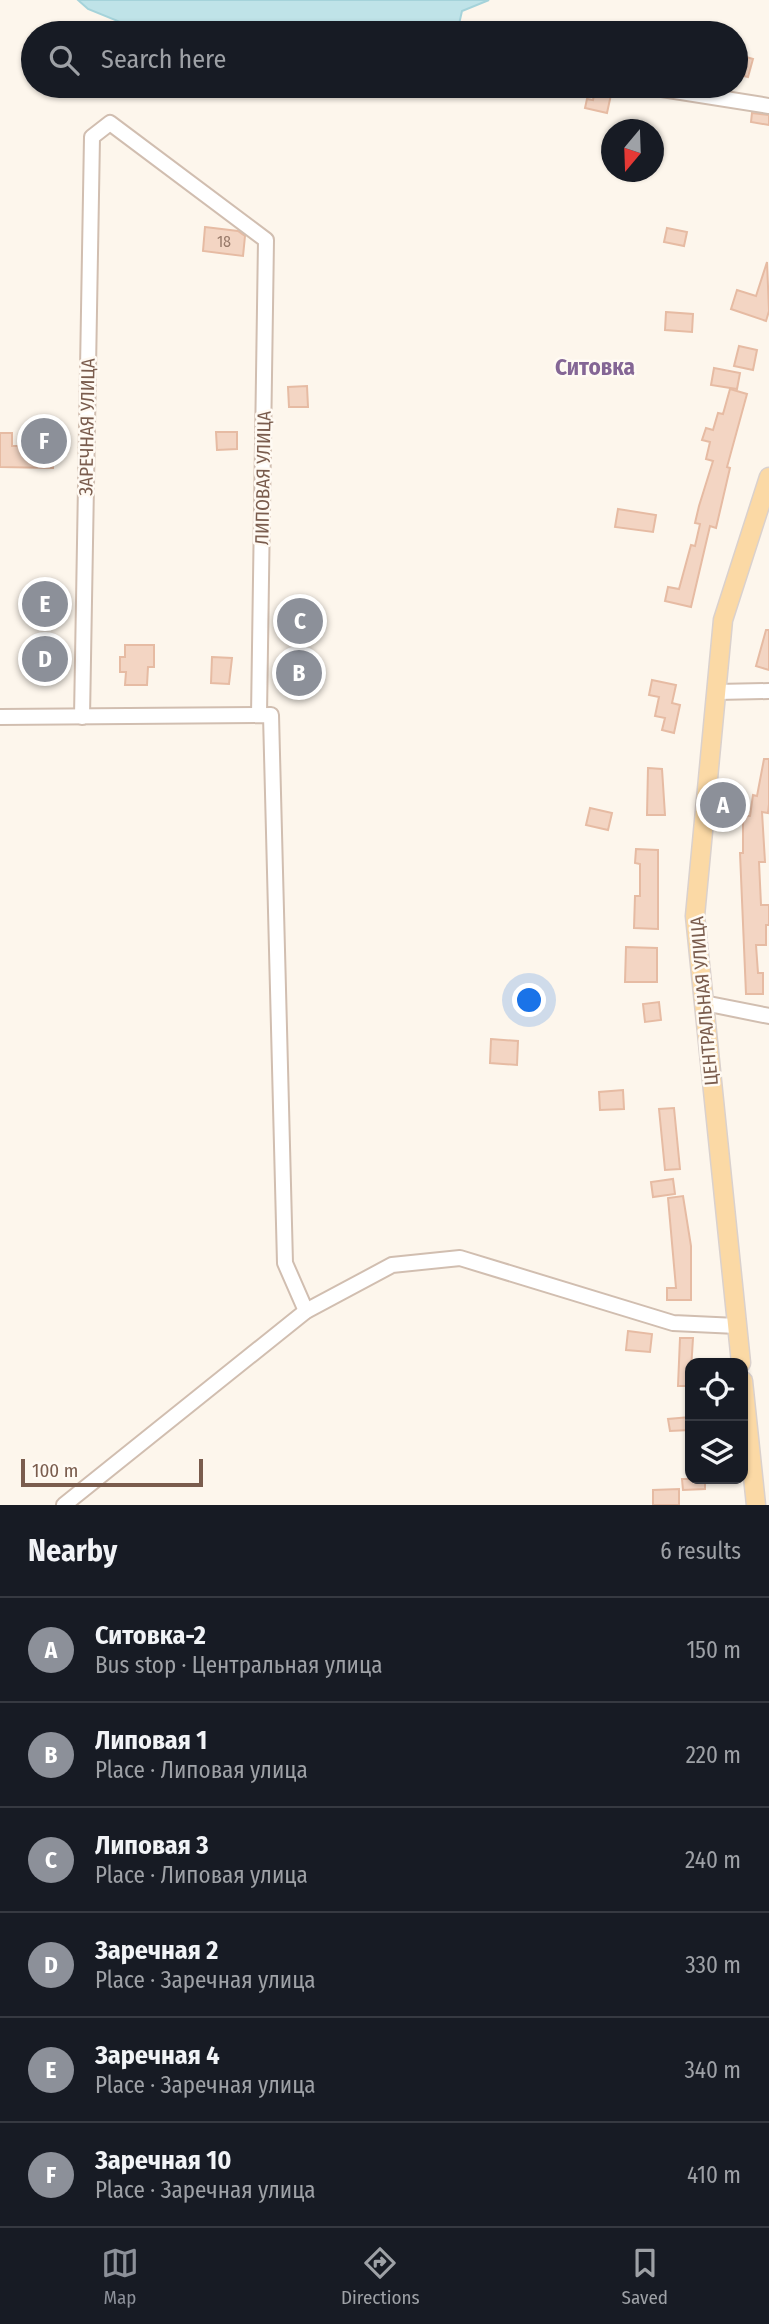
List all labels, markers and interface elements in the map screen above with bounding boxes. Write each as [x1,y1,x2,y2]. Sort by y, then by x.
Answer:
search box [21,21,748,98]
icon: search [45,41,83,79]
text: Search here [101,44,226,75]
north arrow [601,119,664,182]
house number: 18 [217,232,231,251]
district label: Ситовка [555,353,635,381]
street label: ЗАРЕЧНАЯ УЛИЦА [74,358,100,496]
street label: ЛИПОВАЯ УЛИЦА [250,411,276,545]
pin: F [21,415,67,467]
pin: E [22,578,68,630]
pin: C [277,595,323,647]
pin: D [22,633,68,685]
pin: B [276,647,322,699]
pin: A [700,779,746,831]
street label: ЦЕНТРАЛЬНАЯ УЛИЦА [685,915,723,1087]
your location [512,983,546,1017]
map controls [685,1358,748,1484]
button: locate [685,1358,748,1421]
button: layers [685,1421,748,1484]
scale bar [21,1456,203,1488]
text: 100 m [32,1459,78,1482]
text: Nearby [28,1533,117,1569]
text: 6 results [660,1537,741,1565]
text: Ситовка-2 [95,1620,206,1651]
text: A [45,1636,57,1664]
text: 150 m [686,1636,741,1664]
text: Bus stop · Центральная улица [95,1651,382,1679]
text: Липовая 1 [95,1725,207,1756]
text: B [45,1741,57,1769]
text: 220 m [686,1741,741,1769]
text: Place · Липовая улица [95,1756,308,1784]
text: Липовая 3 [95,1830,209,1861]
text: C [45,1846,57,1874]
text: 240 m [685,1846,741,1874]
text: Place · Липовая улица [95,1861,308,1889]
text: Заречная 2 [95,1935,218,1966]
text: D [44,1951,58,1979]
text: 330 m [685,1951,741,1979]
text: Place · Заречная улица [95,1966,316,1994]
text: Заречная 4 [95,2040,220,2071]
text: E [46,2056,56,2084]
text: 340 m [685,2056,741,2084]
text: Place · Заречная улица [95,2071,316,2099]
text: Заречная 10 [95,2145,231,2176]
text: F [46,2161,56,2189]
text: 410 m [687,2161,741,2189]
text: Place · Заречная улица [95,2176,316,2204]
tab: Map [101,2244,139,2309]
tab: Directions [341,2244,420,2309]
tab: Saved [622,2244,668,2309]

